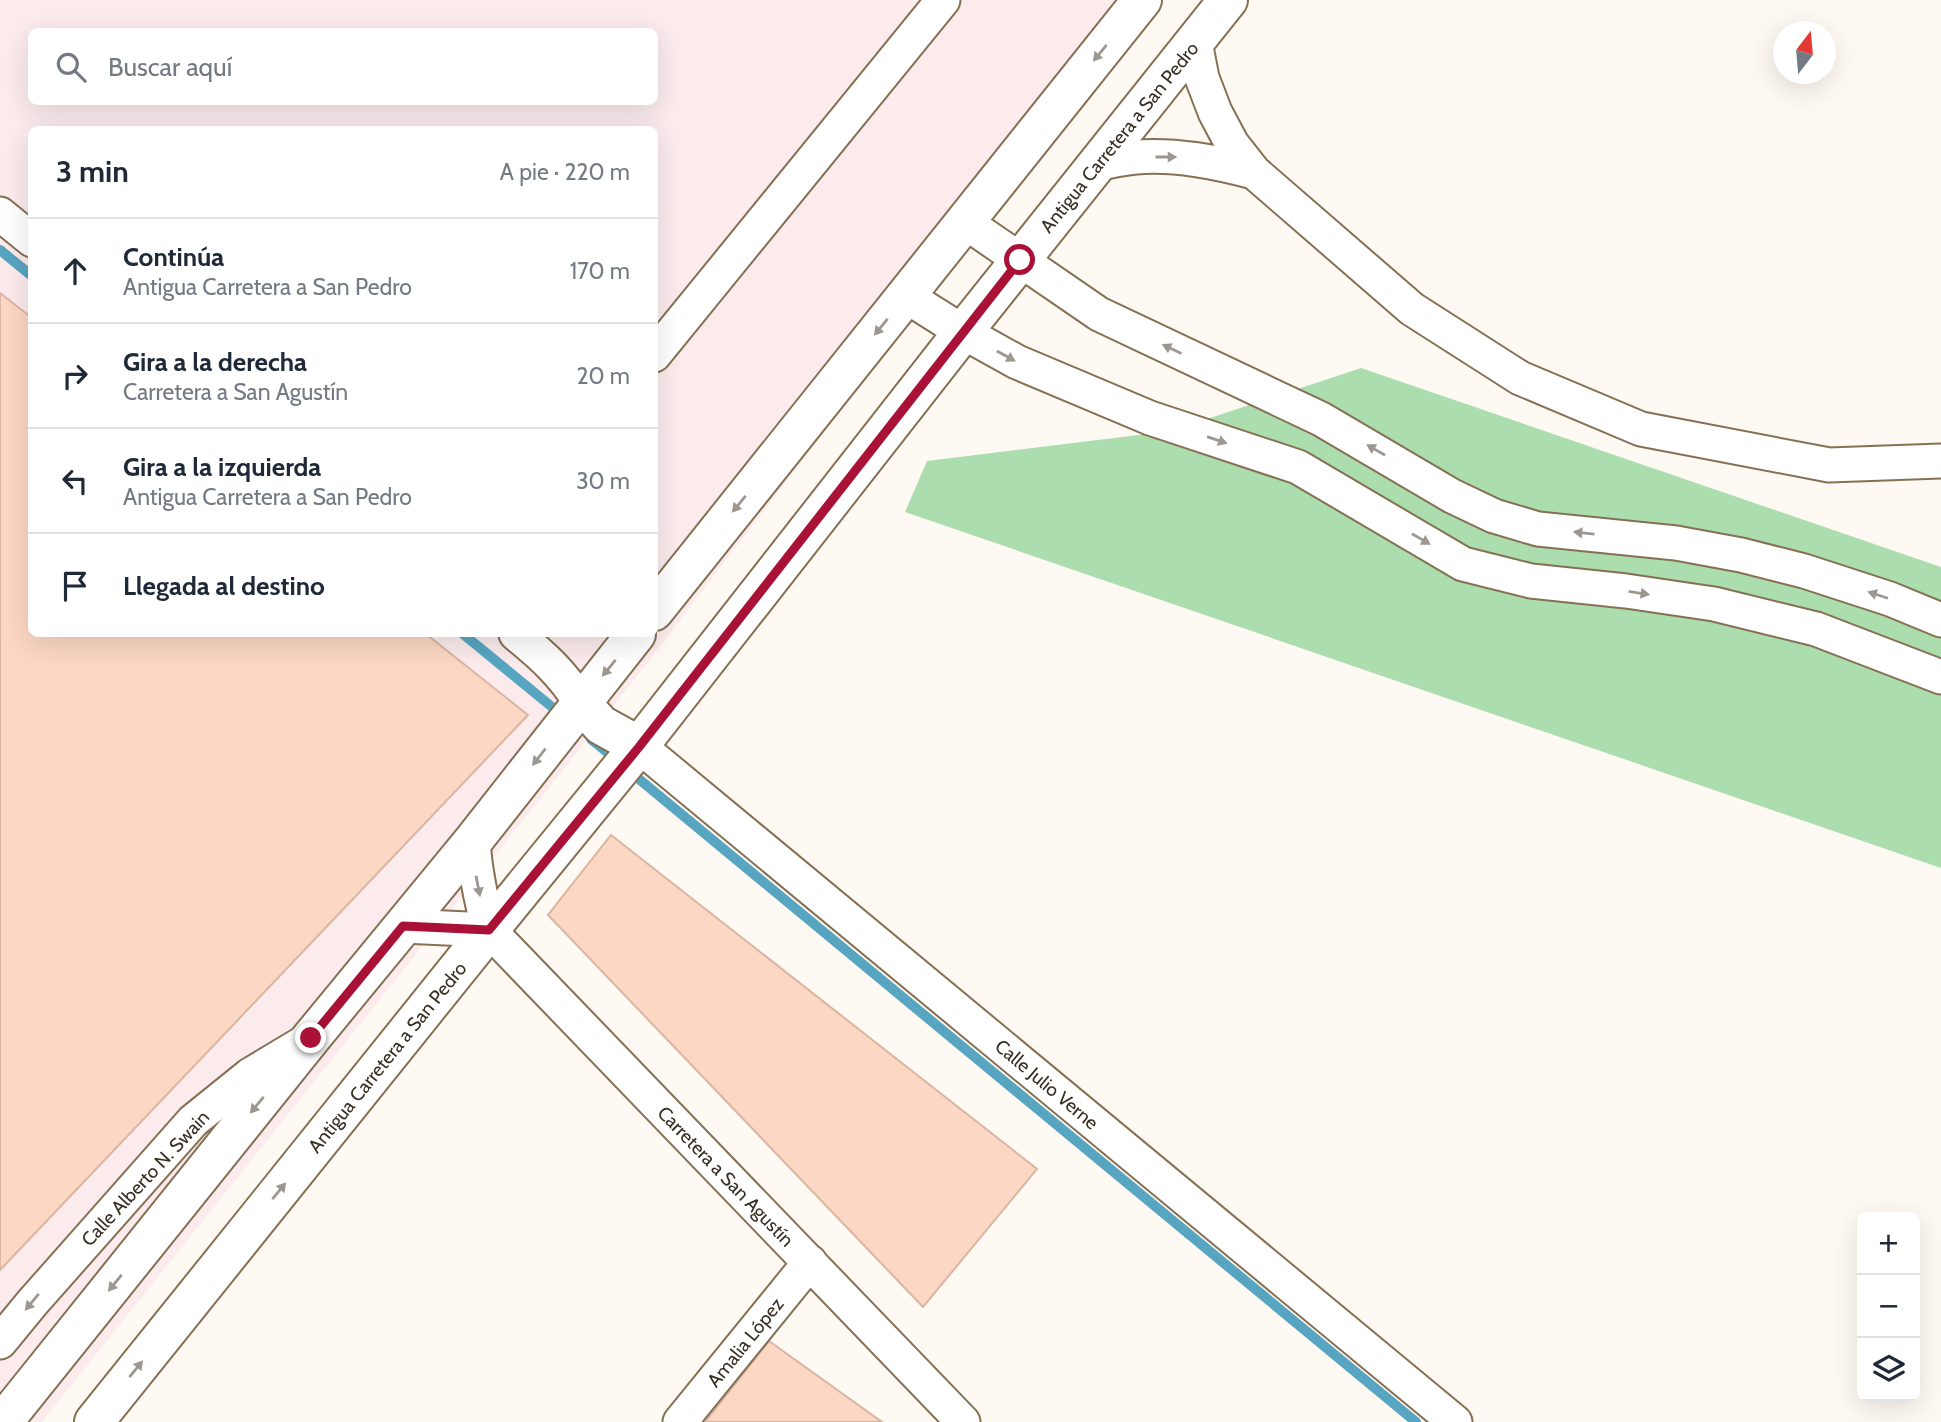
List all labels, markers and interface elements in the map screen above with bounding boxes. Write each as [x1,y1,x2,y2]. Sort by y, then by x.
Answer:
north arrow [1773,21,1836,84]
search box [28,28,658,105]
street label: Antigua Carretera a San Pedro [1035,37,1203,237]
one-way arrow [1092,44,1107,62]
icon: search [52,48,90,86]
text: Buscar aquí [108,51,232,83]
one-way arrow [1156,151,1178,163]
text: 3 min [56,153,129,190]
text: A pie · 220 m [500,158,630,186]
text: Continúa [123,241,224,273]
route start [1004,244,1035,275]
icon: ahead [56,252,94,290]
text: 170 m [570,257,630,285]
text: Antigua Carretera a San Pedro [123,273,412,301]
one-way arrow [874,317,889,335]
one-way arrow [1162,343,1182,355]
text: Gira a la derecha [123,346,307,378]
one-way arrow [997,350,1016,362]
icon: right [56,357,94,395]
text: 20 m [577,362,630,390]
text: Carretera a San Agustín [123,378,348,406]
one-way arrow [1207,435,1228,446]
one-way arrow [1366,444,1385,456]
text: Gira a la izquierda [123,451,321,483]
icon: left [56,462,94,500]
text: 30 m [576,467,630,495]
text: Antigua Carretera a San Pedro [123,483,412,511]
one-way arrow [732,495,747,513]
one-way arrow [1573,528,1595,539]
one-way arrow [1412,533,1431,545]
icon: arrive [56,567,94,605]
text: Llegada al destino [123,570,325,602]
one-way arrow [1628,588,1650,599]
one-way arrow [1867,589,1888,600]
one-way arrow [601,659,616,677]
one-way arrow [532,748,546,766]
one-way arrow [473,875,484,897]
street label: Antigua Carretera a San Pedro [303,957,471,1157]
route end [295,1022,326,1053]
street label: Calle Julio Verne [990,1034,1103,1135]
one-way arrow [250,1097,265,1114]
street label: Carretera a San Agustín [653,1101,799,1251]
street label: Calle Alberto N. Swain [77,1106,214,1251]
one-way arrow [271,1183,286,1200]
map controls [1857,1212,1920,1401]
button: + [1857,1212,1920,1275]
one-way arrow [107,1273,122,1291]
button: − [1857,1275,1920,1338]
one-way arrow [25,1293,40,1311]
street label: Amalia López [702,1293,788,1392]
button: layers [1857,1338,1920,1401]
one-way arrow [129,1360,144,1378]

